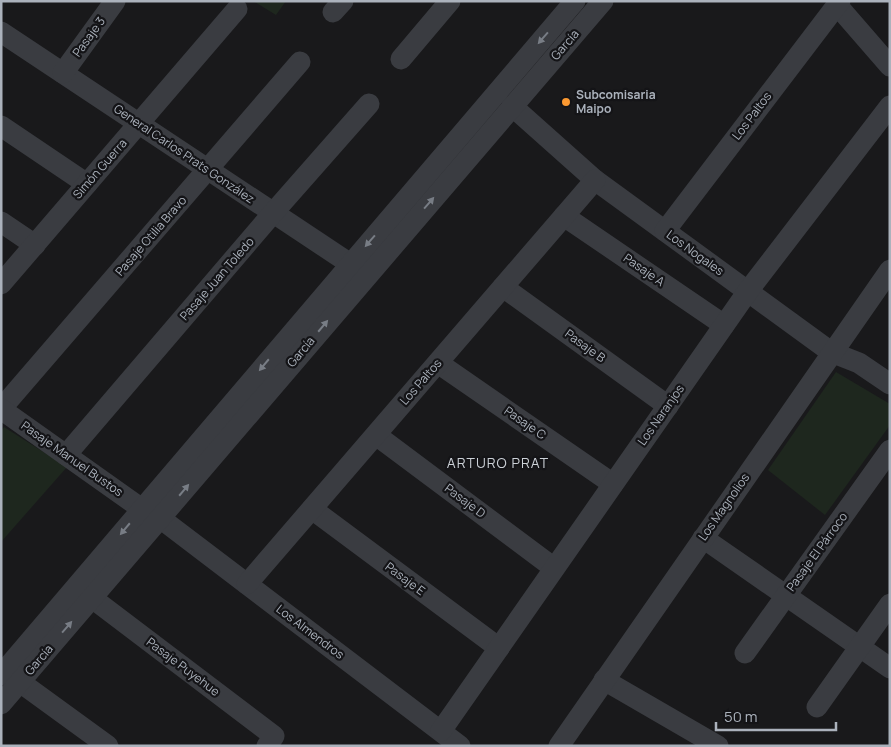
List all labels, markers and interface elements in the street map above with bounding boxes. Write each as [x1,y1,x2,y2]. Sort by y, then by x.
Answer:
street label: Pasaje 3 [68,13,109,60]
street label: García [547,26,583,64]
one-way arrow [538,32,549,45]
place label: Subcomisaria Maipo [576,86,656,117]
street label: Los Paltos [728,88,775,143]
marker: Subcomisaria Maipo [560,96,572,108]
street label: General Carlos Prats González [111,100,258,207]
street label: Simón Guerra [69,135,131,202]
street label: Pasaje Otilia Bravo [111,192,190,279]
one-way arrow [423,197,435,209]
street label: Los Nogales [663,226,727,279]
street label: Pasaje Juan Toledo [176,233,258,324]
one-way arrow [364,235,375,248]
street label: Pasaje A [620,249,669,290]
one-way arrow [318,320,329,333]
street label: Pasaje B [562,325,609,366]
street label: García [283,333,318,371]
street label: Los Paltos [396,355,445,408]
one-way arrow [259,359,270,371]
street label: Los Naranjos [633,381,688,449]
street label: Pasaje C [501,402,550,443]
street label: Pasaje Manuel Bustos [18,417,127,500]
district label: ARTURO PRAT [447,453,549,472]
street label: Los Magnolios [694,470,753,544]
street label: Pasaje D [441,480,489,522]
one-way arrow [178,484,189,497]
street label: Pasaje El Párroco [782,509,851,595]
one-way arrow [119,522,130,535]
street label: Pasaje E [382,558,429,599]
street label: Los Almendros [273,600,348,663]
one-way arrow [61,621,72,633]
street label: Pasaje Puyehue [143,633,223,700]
street label: García [21,641,57,679]
scale bar [716,700,836,732]
text: 50 m [724,706,758,727]

